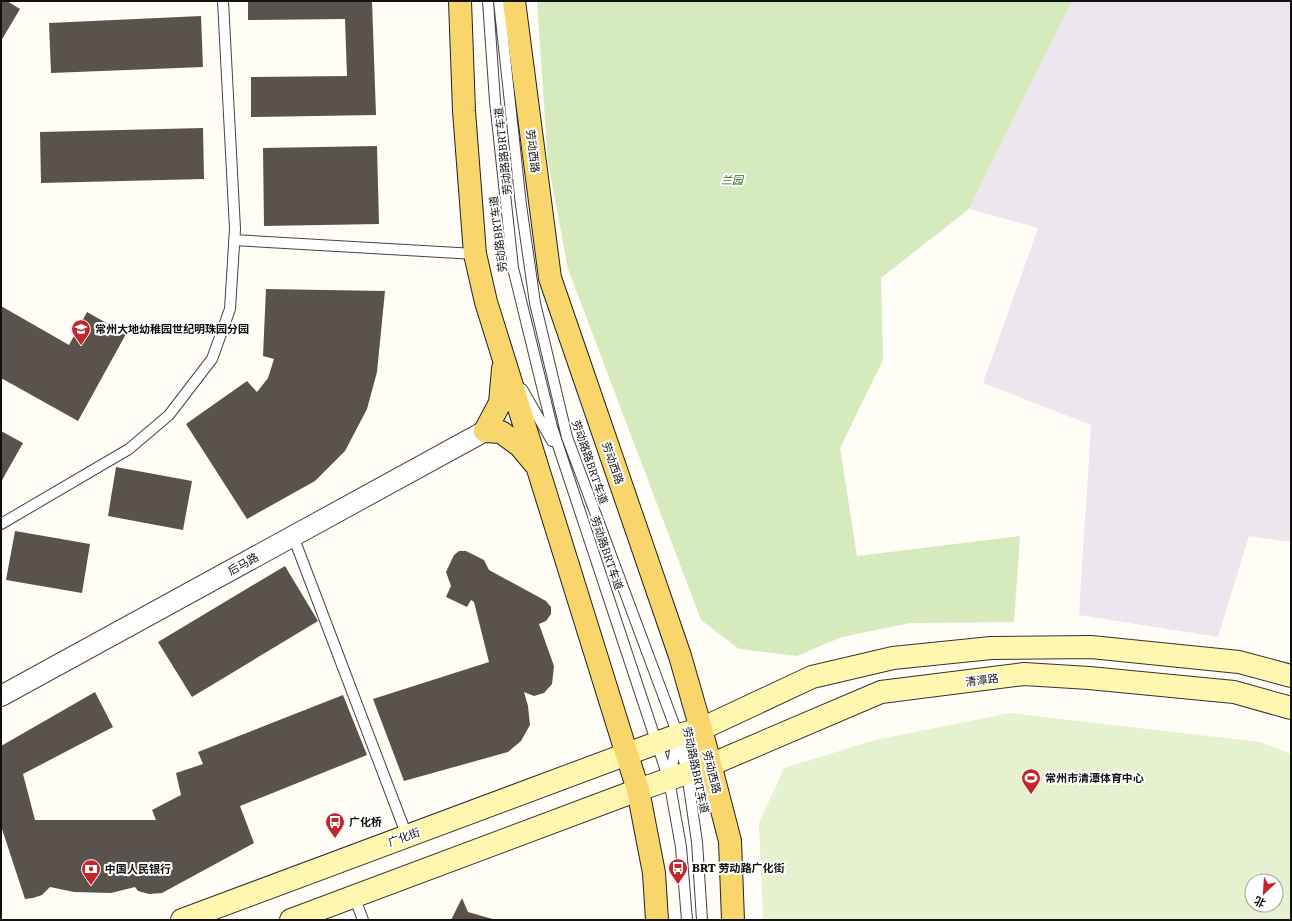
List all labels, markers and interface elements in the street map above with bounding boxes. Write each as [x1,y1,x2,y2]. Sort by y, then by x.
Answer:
street label: 劳动路路BRT车道 [492,106,515,195]
street label: 劳动西路 [523,128,542,174]
park label: 兰园 [721,174,745,187]
street label: 劳动路BRT车道 [487,195,510,273]
school or university icon: 常州大地幼稚园世纪明珠园分园 [70,318,92,346]
place label: 常州大地幼稚园世纪明珠园分园 [95,323,249,336]
street label: 劳动路路BRT车道 [569,418,610,506]
street label: 劳动西路 [599,440,626,486]
street label: 劳动路BRT车道 [588,515,625,592]
street label: 后马路 [226,551,261,578]
street label: 清潭路 [965,672,999,689]
street label: 劳动路路BRT车道 [680,726,711,815]
street label: 劳动西路 [700,749,723,795]
sports icon: 常州市清潭体育中心 [1020,767,1042,795]
place label: 常州市清潭体育中心 [1045,772,1144,785]
bus stop icon: 广化桥 [324,811,346,839]
place label: 广化桥 [349,816,382,829]
street label: 广化街 [386,826,422,849]
bus stop icon: BRT 劳动路广化街 [667,857,689,885]
bank icon: 中国人民银行 [80,858,102,886]
place label: BRT 劳动路广化街 [692,862,785,875]
place label: 中国人民银行 [105,863,171,876]
north arrow [1244,873,1284,913]
text: 北 [1252,893,1268,910]

